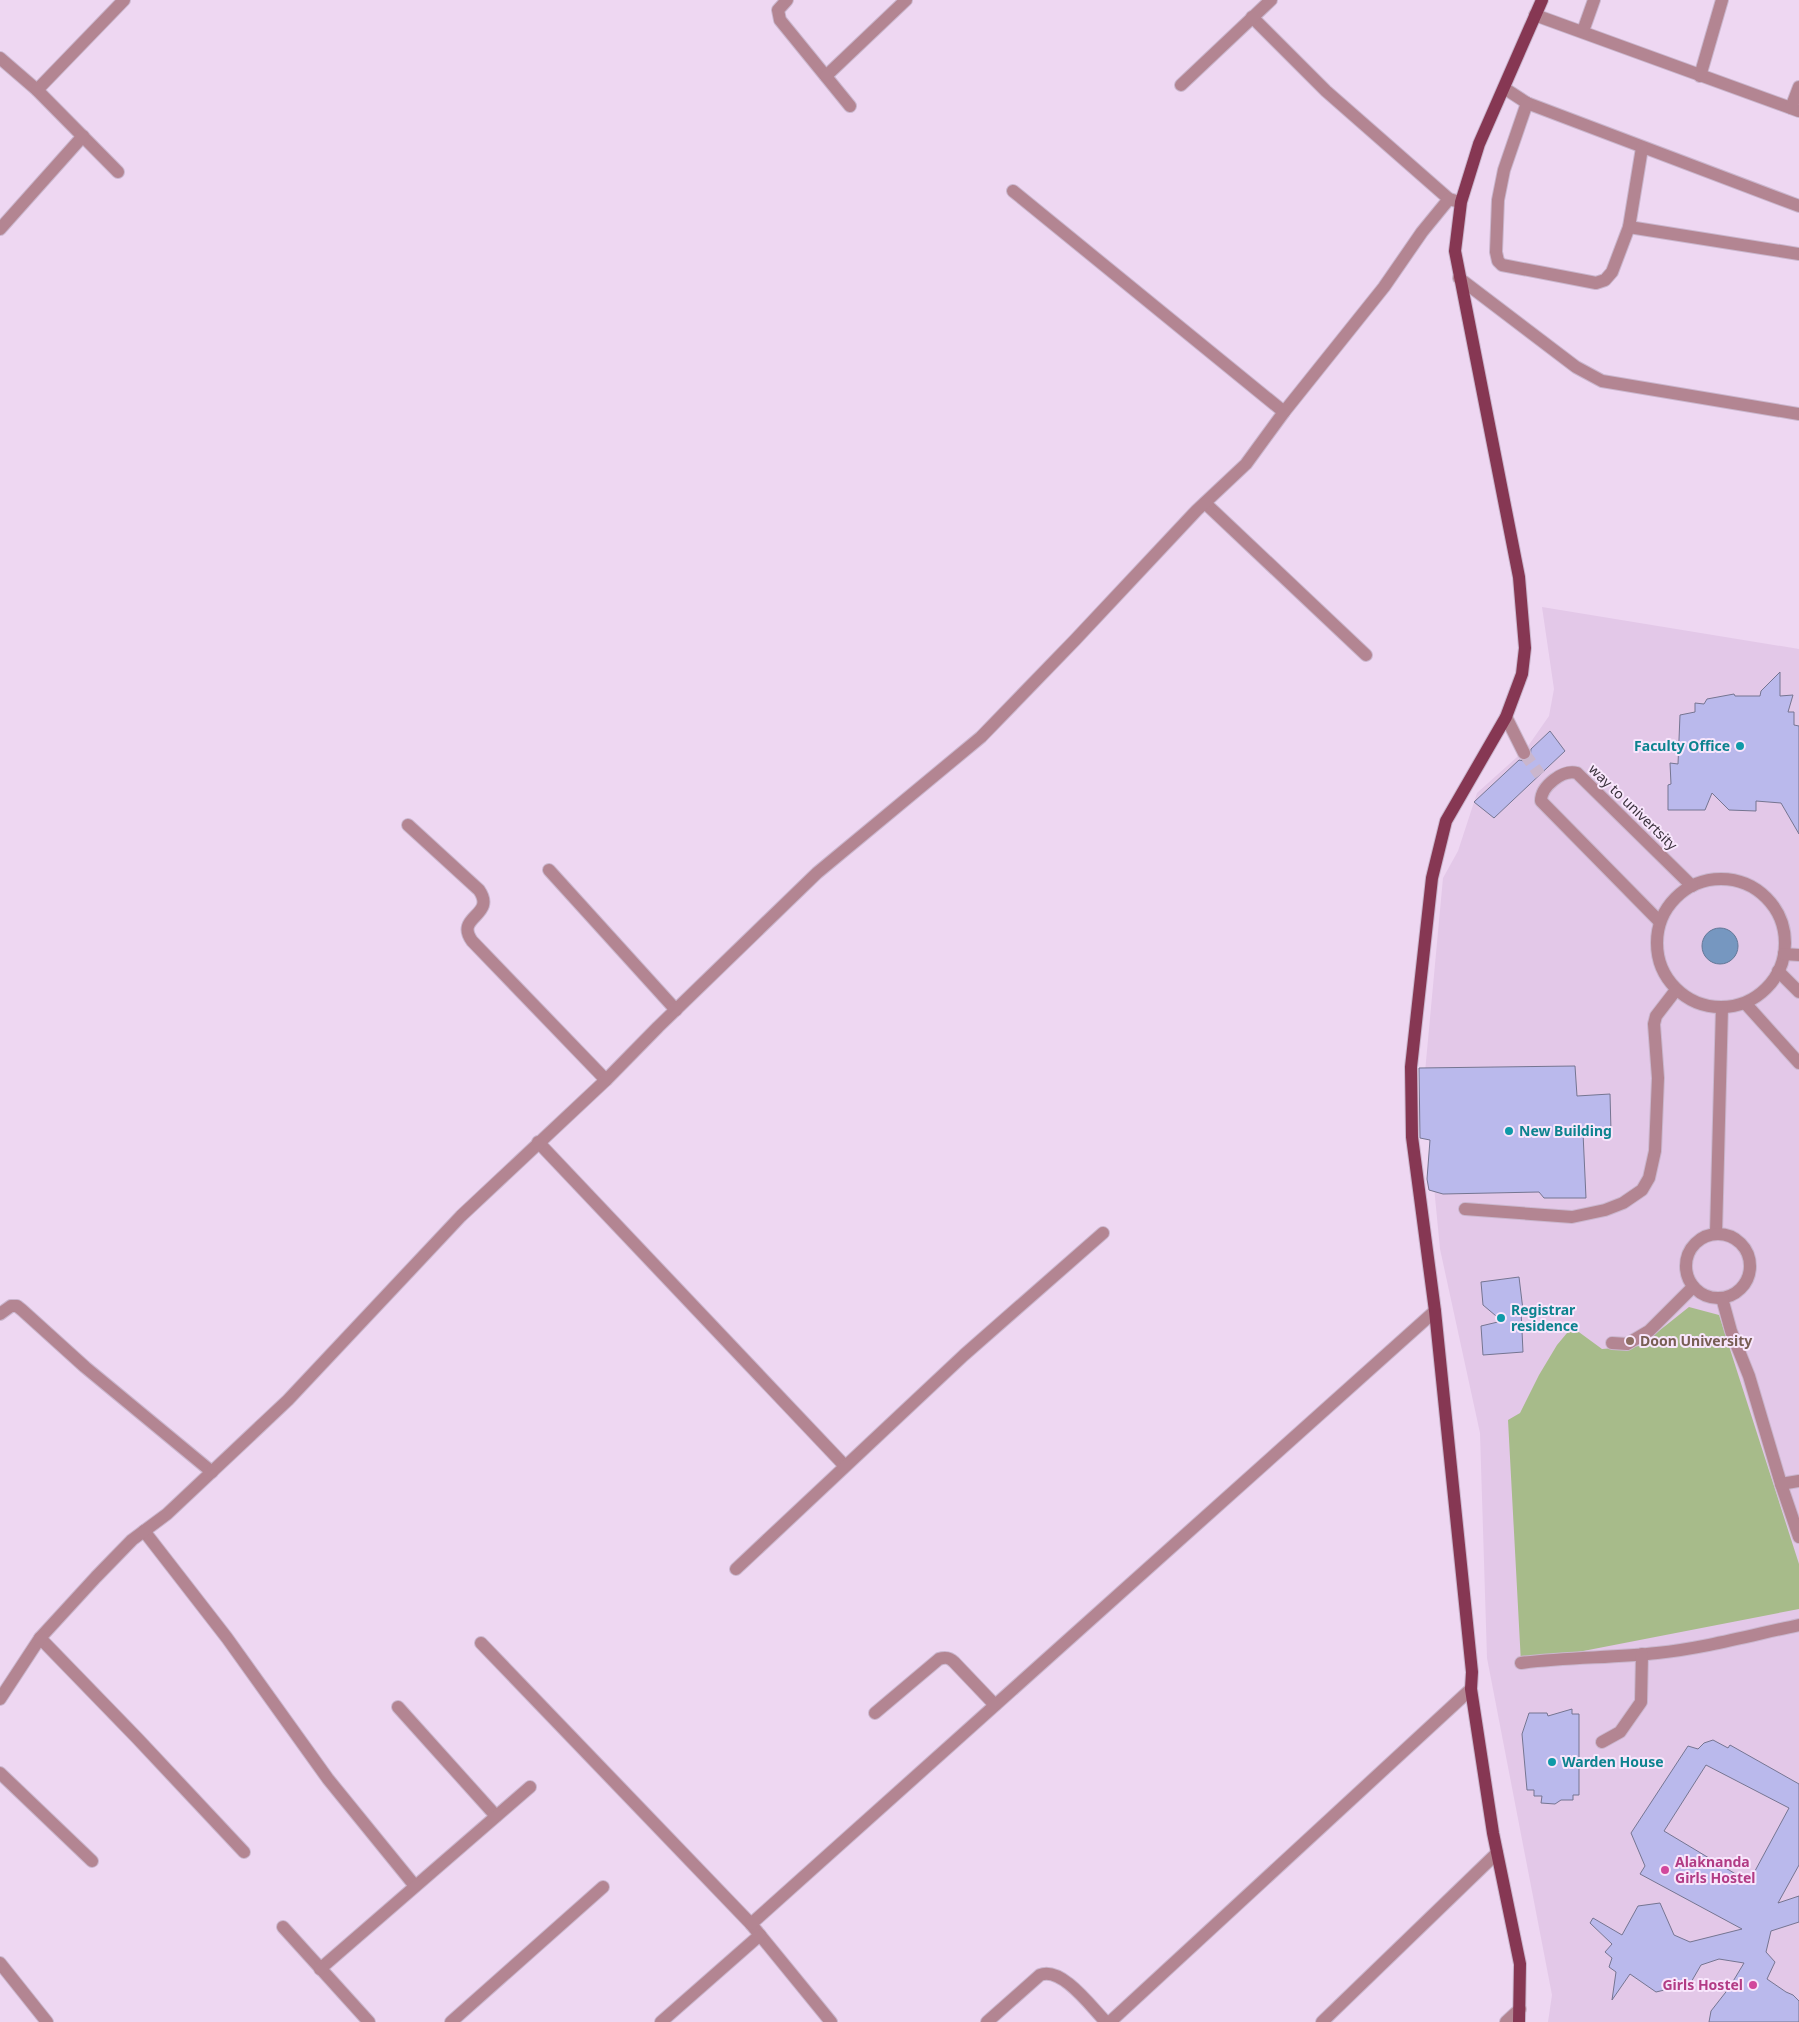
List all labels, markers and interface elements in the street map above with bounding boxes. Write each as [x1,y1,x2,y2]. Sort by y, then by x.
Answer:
place label: Faculty Office [1634,736,1730,755]
marker: Faculty Office [1734,740,1746,752]
street label: way to univertsity [1585,759,1682,854]
place label: New Building [1519,1121,1612,1140]
marker: New Building [1503,1125,1515,1137]
place label: Registrar residence [1511,1300,1578,1335]
marker: Registrar residence [1495,1312,1507,1324]
place label: Doon University [1640,1331,1752,1350]
marker: Doon University [1624,1335,1636,1347]
place label: Warden House [1562,1752,1664,1771]
marker: Warden House [1546,1756,1558,1768]
place label: Alaknanda Girls Hostel [1675,1852,1756,1887]
marker: Alaknanda Girls Hostel [1659,1864,1671,1876]
place label: Girls Hostel [1662,1975,1743,1994]
marker: Girls Hostel [1747,1979,1759,1991]

